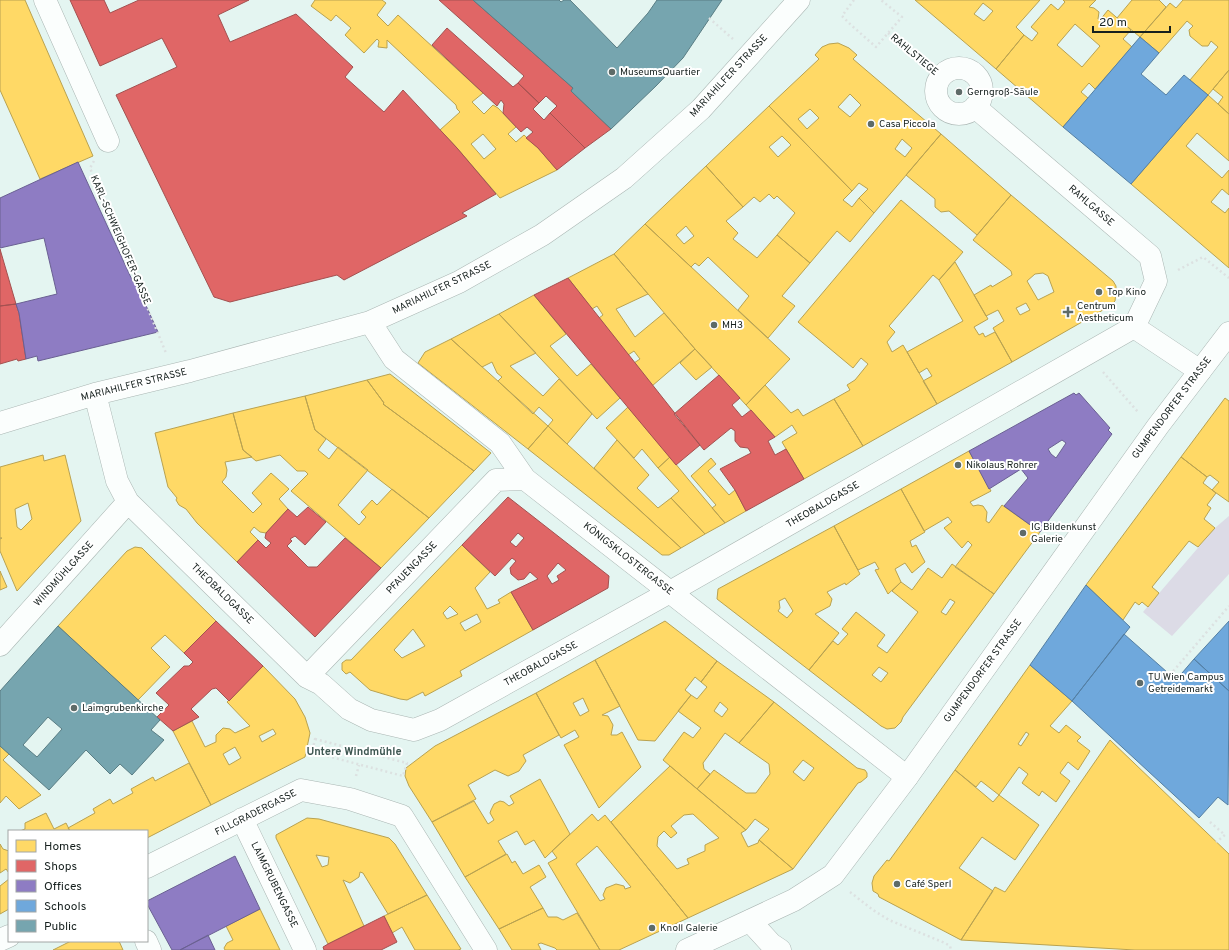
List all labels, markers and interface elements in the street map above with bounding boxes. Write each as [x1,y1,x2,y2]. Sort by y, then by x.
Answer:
scale bar [1093,8,1170,34]
text: 20 m [1099,15,1127,31]
street label: RAHLSTIEGE [887,31,941,79]
street label: MARIAHILFER STRASSE [687,32,771,120]
place label: MuseumsQuartier [620,66,700,79]
marker: MuseumsQuartier [607,67,617,77]
place label: Gerngroß-Säule [967,86,1038,99]
marker: Gerngroß-Säule [954,87,964,97]
place label: Casa Piccola [879,118,935,131]
marker: Casa Piccola [866,119,876,129]
street label: KARL-SCHWEIGHOFER-GASSE [87,173,153,307]
street label: RAHLGASSE [1065,183,1117,229]
street label: MARIAHILFER STRASSE [390,258,494,318]
place label: Top Kino [1107,286,1146,299]
marker: Top Kino [1094,287,1104,297]
place label: Centrum Aestheticum [1077,300,1133,325]
marker: Centrum Aestheticum [1062,306,1074,318]
place label: MH3 [722,319,743,332]
marker: MH3 [709,320,719,330]
street label: GUMPENDORFER STRASSE [1129,354,1215,462]
street label: MARIAHILFER STRASSE [80,366,188,404]
place label: Nikolaus Rohrer [966,459,1038,472]
marker: Nikolaus Rohrer [953,460,963,470]
street label: THEOBALDGASSE [784,479,862,531]
street label: KÖNIGSKLOSTERGASSE [580,520,676,598]
place label: IG Bildenkunst Galerie [1031,521,1097,546]
marker: IG Bildenkunst Galerie [1018,528,1028,538]
street label: WINDMÜHLGASSE [31,539,97,609]
street label: PFAUENGASSE [384,539,440,597]
street label: THEOBALDGASSE [188,561,256,627]
street label: GUMPENDORFER STRASSE [941,617,1025,725]
street label: THEOBALDGASSE [502,638,580,690]
place label: TU Wien Campus Getreidemarkt [1148,671,1224,696]
marker: TU Wien Campus Getreidemarkt [1135,678,1145,688]
place label: Laimgrubenkirche [82,702,164,715]
marker: Laimgrubenkirche [69,703,79,713]
district label: Untere Windmühle [306,745,402,759]
street label: FILLGRADERGASSE [213,787,299,839]
legend [8,830,148,942]
text: Homes [44,839,81,855]
street label: LAIMGRUBENGASSE [247,840,301,930]
text: Shops [44,859,77,875]
place label: Café Sperl [905,878,951,891]
text: Offices [44,879,82,895]
marker: Café Sperl [892,879,902,889]
text: Schools [44,899,86,915]
text: Public [44,919,77,935]
place label: Knoll Galerie [660,922,718,935]
marker: Knoll Galerie [647,923,657,933]

